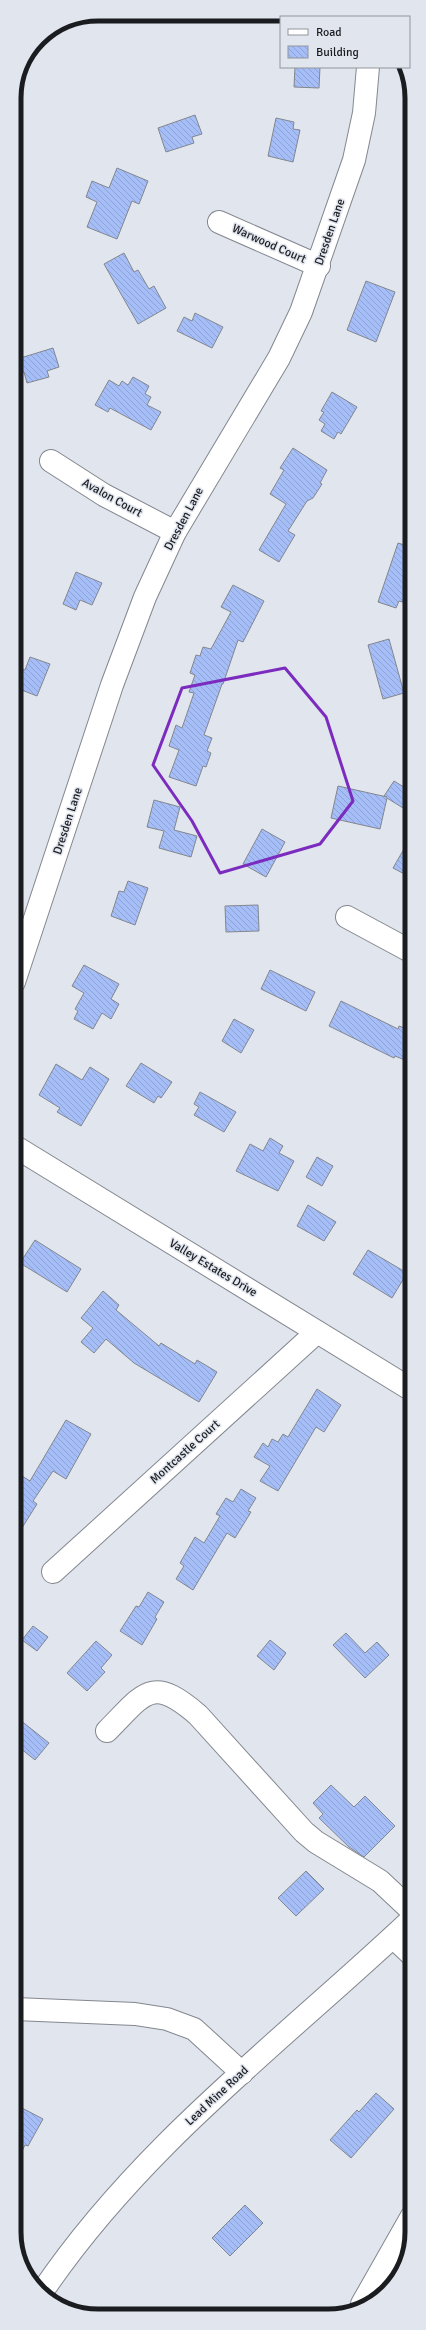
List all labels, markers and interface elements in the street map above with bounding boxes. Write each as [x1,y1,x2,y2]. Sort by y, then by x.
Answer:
legend [280,16,410,68]
text: Road [316,25,342,40]
text: Building [316,45,359,60]
street label: Dresden Lane [312,197,348,267]
street label: Warwood Court [230,221,308,267]
street label: Avalon Court [79,475,145,521]
street label: Dresden Lane [161,485,207,553]
street label: Dresden Lane [50,786,86,856]
street label: Valley Estates Drive [166,1236,260,1300]
street label: Montcastle Court [147,1417,223,1487]
street label: Lead Mine Road [182,2063,252,2129]

